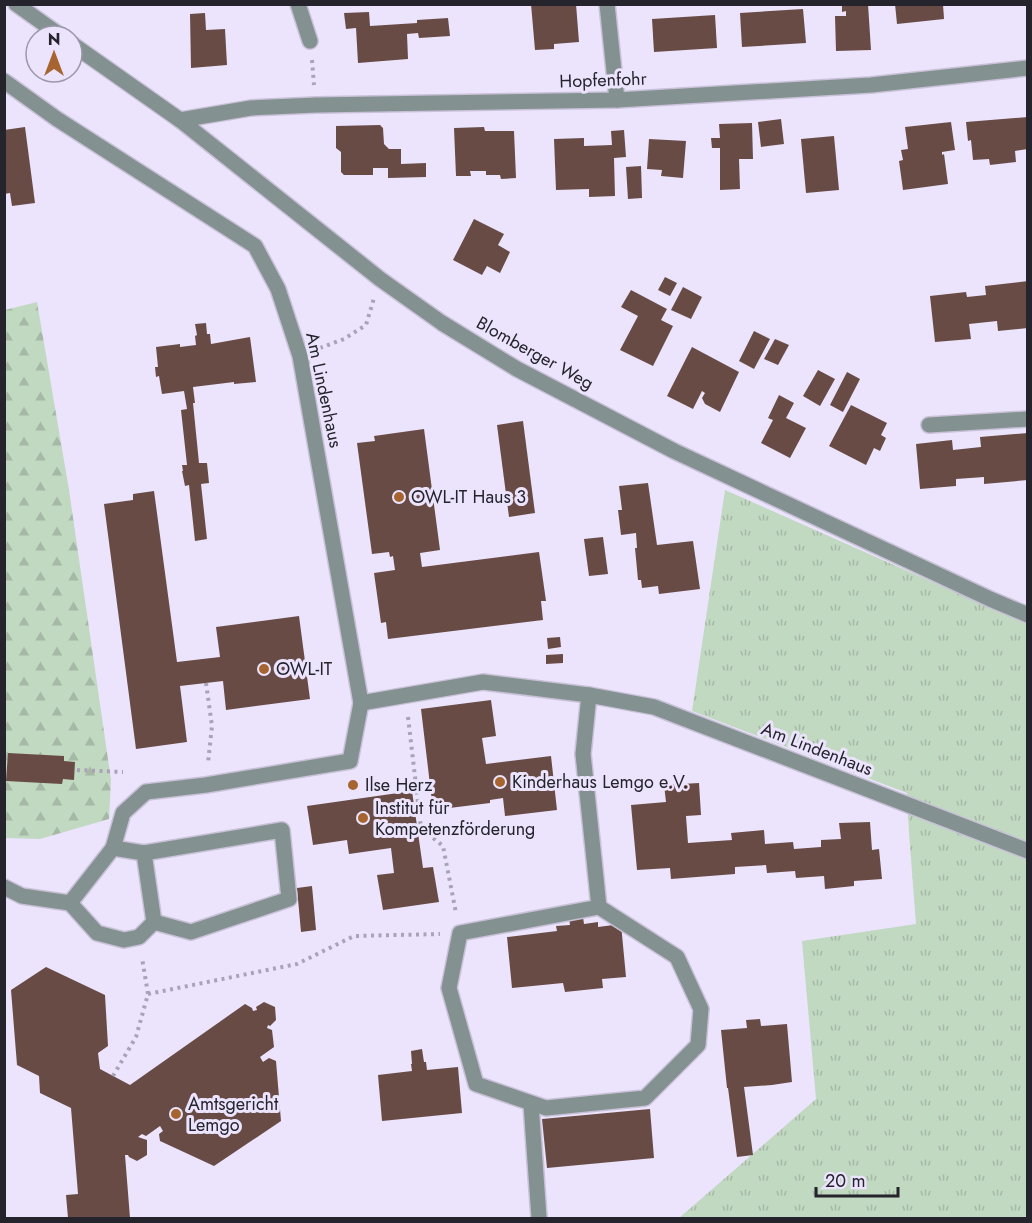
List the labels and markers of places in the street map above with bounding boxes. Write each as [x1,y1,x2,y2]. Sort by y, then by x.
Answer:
place label: OWL-IT Haus 3 [411,484,526,510]
marker: OWL-IT Haus 3 [392,490,406,504]
place label: OWL-IT [276,656,333,682]
marker: OWL-IT [257,662,271,676]
place label: Kinderhaus Lemgo e.V. [512,769,688,795]
place label: Ilse Herz [365,772,433,798]
marker: Kinderhaus Lemgo e.V. [493,775,507,789]
marker: Ilse Herz [346,778,360,792]
place label: Institut für Kompetenzförderung [375,795,535,842]
marker: Institut für Kompetenzförderung [356,811,370,825]
place label: Amtsgericht Lemgo [188,1091,279,1138]
marker: Amtsgericht Lemgo [169,1107,183,1121]

